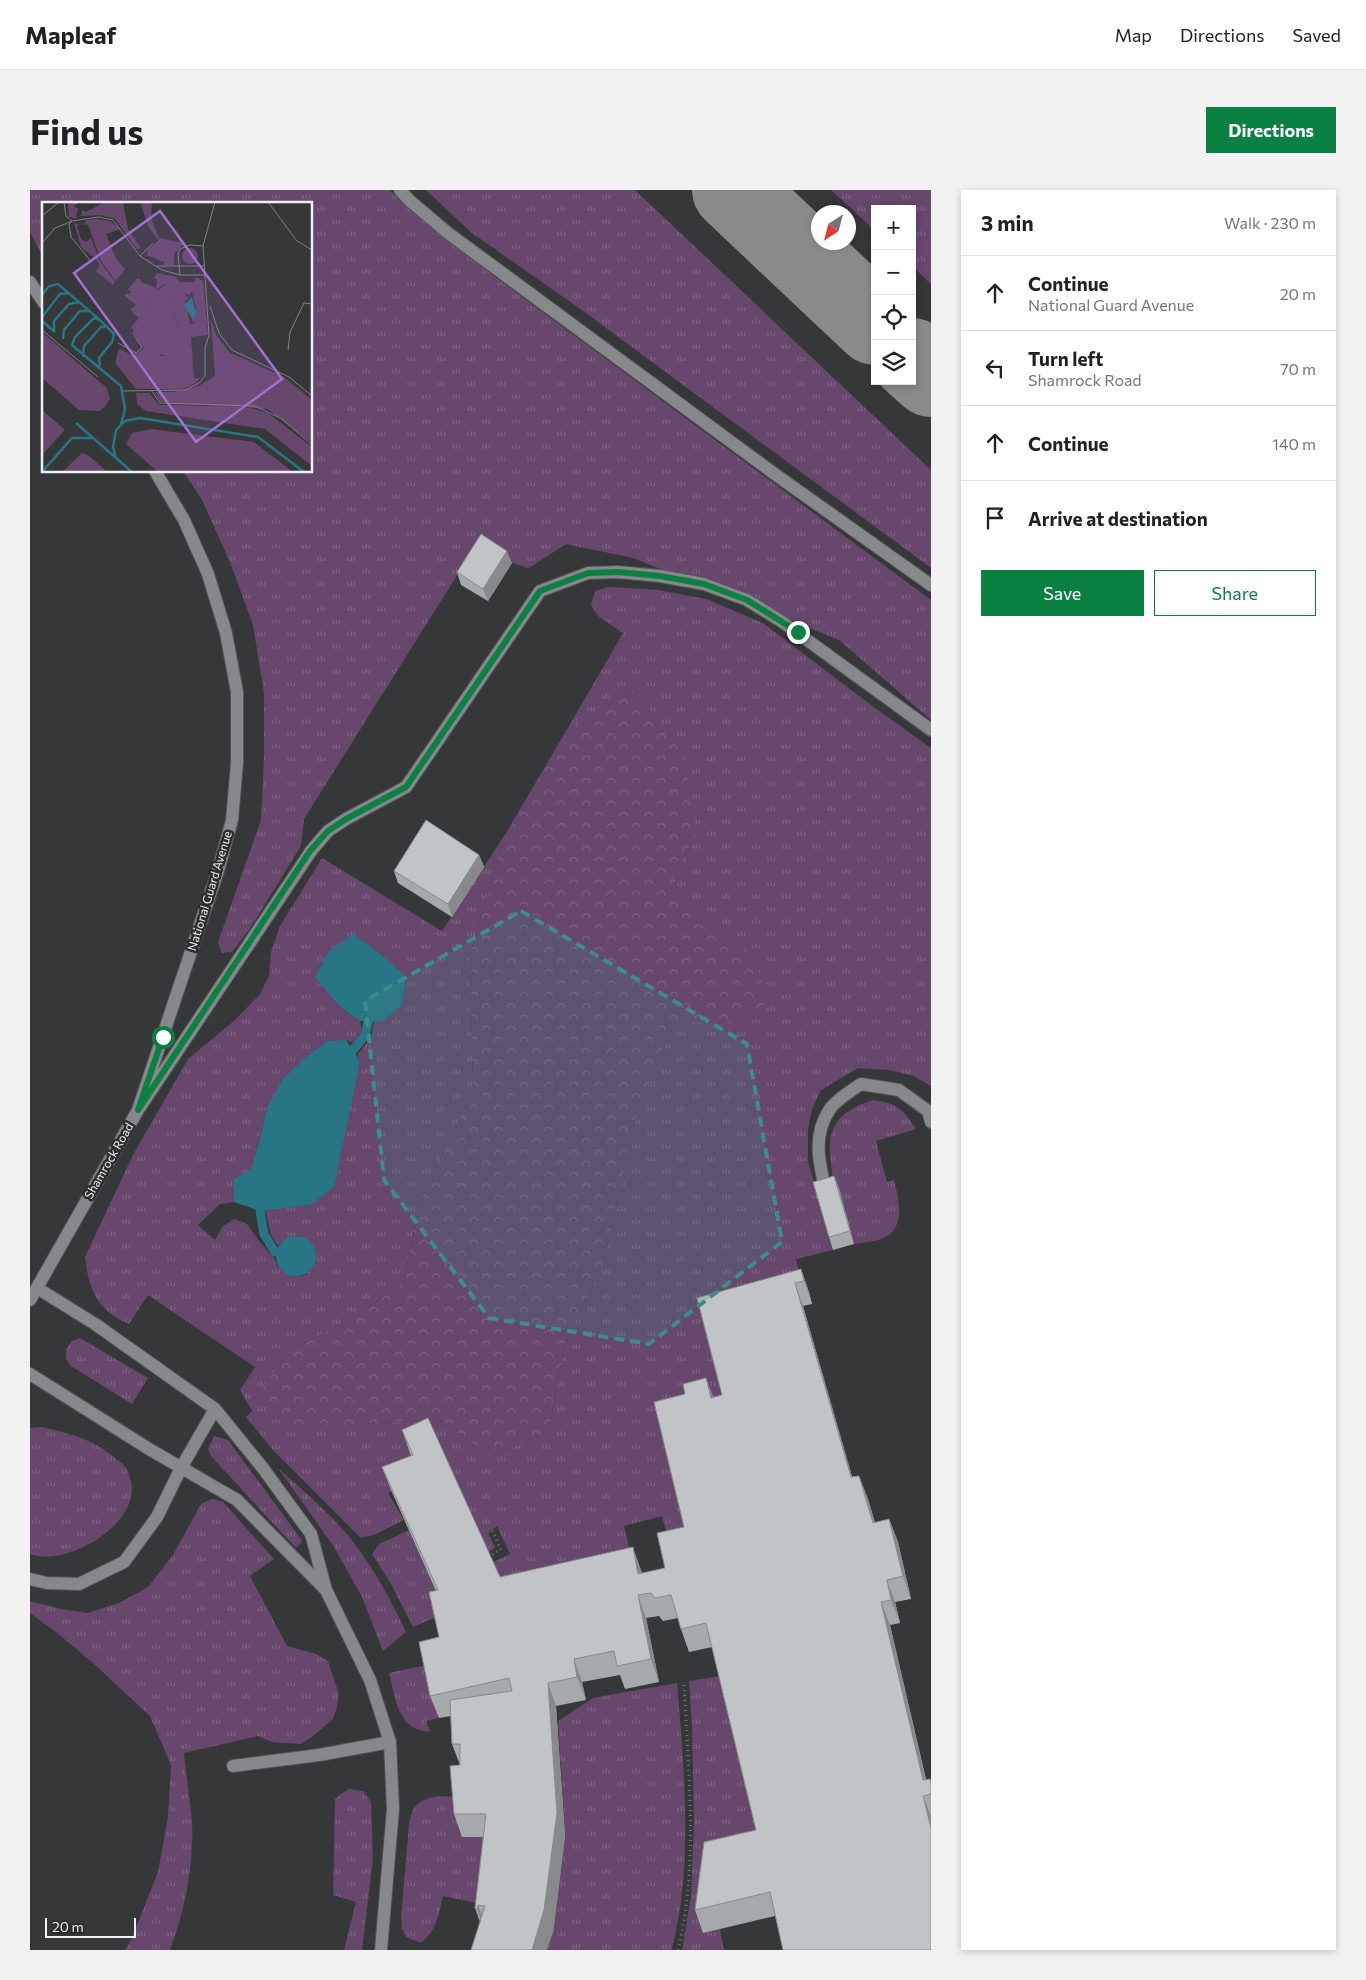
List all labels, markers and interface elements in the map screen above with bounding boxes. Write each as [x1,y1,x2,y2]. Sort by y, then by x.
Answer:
text: Mapleaf [25,20,116,49]
text: Map [1115,24,1152,46]
text: Directions [1180,24,1264,46]
text: Saved [1292,24,1341,46]
button: Directions [1206,107,1336,153]
text: Find us [30,109,144,152]
inset map [42,202,312,472]
north arrow [811,205,856,250]
map controls [871,205,916,385]
button: + [871,205,916,250]
text: 3 min [981,210,1034,235]
text: Walk · 230 m [1224,213,1316,232]
button: − [871,250,916,295]
text: Continue [1028,272,1108,295]
icon: ahead [981,279,1009,307]
text: 20 m [1280,284,1316,303]
button: locate [871,295,916,340]
text: National Guard Avenue [1028,295,1194,314]
button: layers [871,340,916,385]
text: Turn left [1028,347,1103,370]
icon: left [981,354,1009,382]
text: 70 m [1280,359,1316,378]
text: Shamrock Road [1028,370,1142,389]
icon: ahead [981,429,1009,457]
text: Continue [1028,432,1108,455]
text: 140 m [1272,434,1316,453]
icon: arrive [981,504,1009,532]
text: Arrive at destination [1028,507,1208,530]
button: Save [981,570,1144,616]
button: Share [1154,570,1316,616]
route end [787,621,810,644]
street label: National Guard Avenue [184,829,234,952]
route start [152,1026,175,1049]
street label: Shamrock Road [81,1120,136,1201]
scale bar [45,1915,136,1938]
text: 20 m [52,1918,84,1935]

